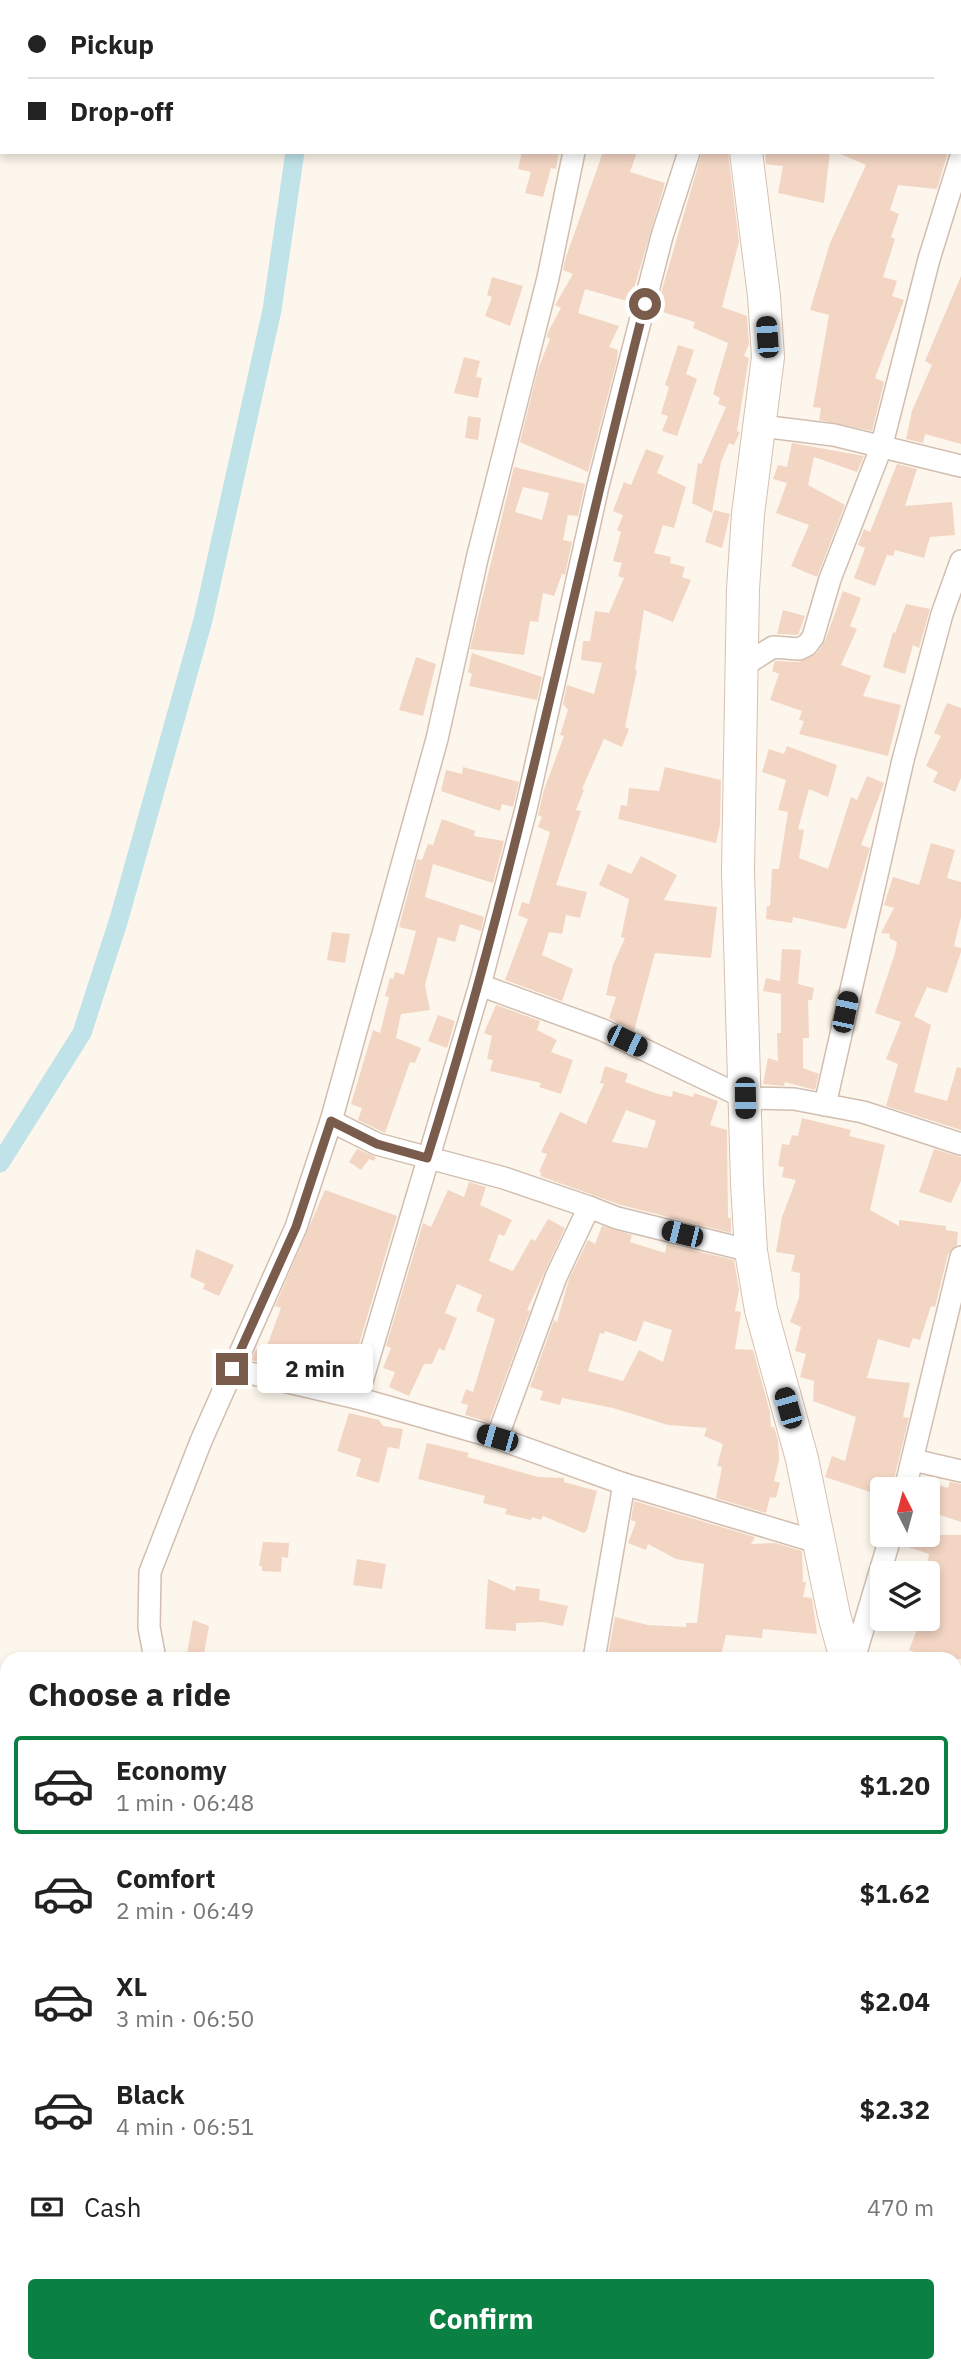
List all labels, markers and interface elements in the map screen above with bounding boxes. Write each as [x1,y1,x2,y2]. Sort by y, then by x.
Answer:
text: Pickup [70,27,154,61]
text: Drop-off [70,94,173,128]
route start [629,288,661,320]
car [756,315,779,359]
car [831,989,860,1035]
car [604,1022,651,1060]
car [735,1077,756,1119]
car [660,1219,705,1249]
callout: 2 min [256,1344,372,1394]
route end [216,1353,248,1385]
text: 2 min [285,1353,345,1383]
car [773,1385,804,1431]
car [474,1422,521,1454]
north arrow [870,1477,940,1547]
map controls [870,1477,940,1631]
button: layers [870,1561,940,1631]
text: Choose a ride [28,1673,231,1715]
text: Economy [116,1753,227,1787]
icon: car [32,1754,95,1817]
text: $1.20 [860,1768,930,1802]
text: 1 min · 06:48 [116,1787,254,1817]
text: Comfort [116,1861,215,1895]
icon: car [32,1862,95,1925]
text: $1.62 [860,1876,930,1910]
text: 2 min · 06:49 [116,1895,254,1925]
text: XL [116,1969,147,2003]
icon: car [32,1970,95,2033]
text: $2.04 [860,1984,930,2018]
text: 3 min · 06:50 [116,2003,254,2033]
text: Black [116,2077,184,2111]
icon: car [32,2078,95,2141]
text: $2.32 [860,2092,930,2126]
text: 4 min · 06:51 [116,2111,254,2141]
icon: cash [28,2188,66,2226]
text: Cash [84,2190,141,2224]
text: 470 m [867,2192,934,2222]
button: Confirm [28,2279,934,2359]

